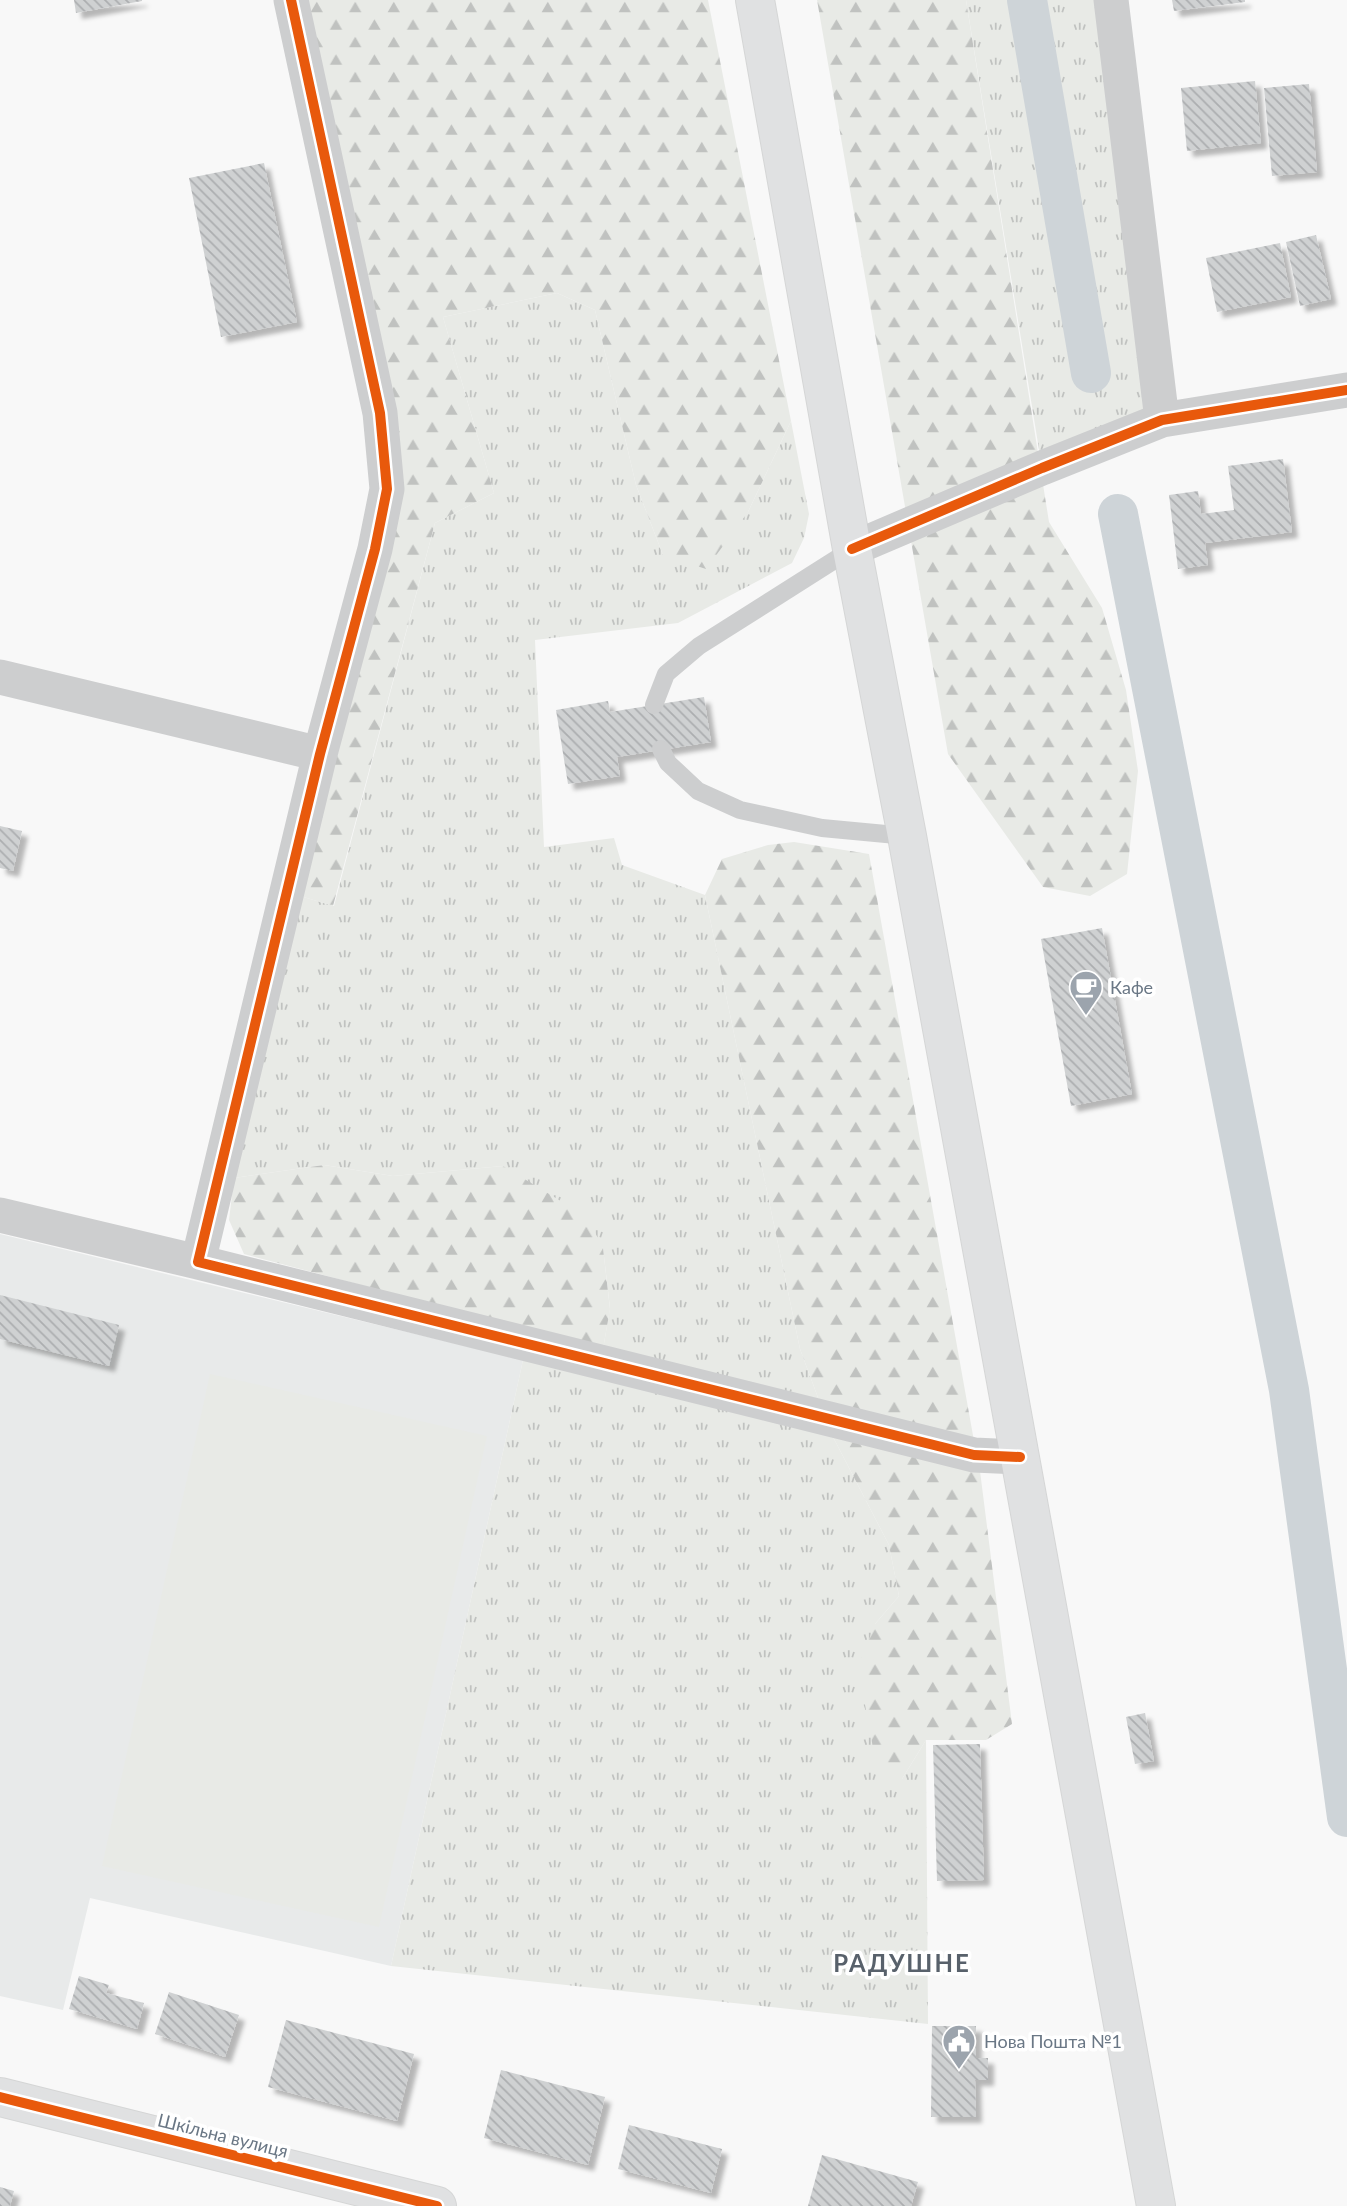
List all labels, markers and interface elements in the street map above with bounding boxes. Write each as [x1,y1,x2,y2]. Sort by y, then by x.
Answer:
cafe icon: Кафе [1067,968,1105,1017]
place label: Кафе [1110,976,1153,998]
district label: РАДУШНЕ [833,1948,971,1977]
public building icon: Нова Пошта №1 [940,2022,978,2071]
place label: Нова Пошта №1 [984,2030,1122,2052]
street label: Шкільна вулиця [156,2108,290,2162]

